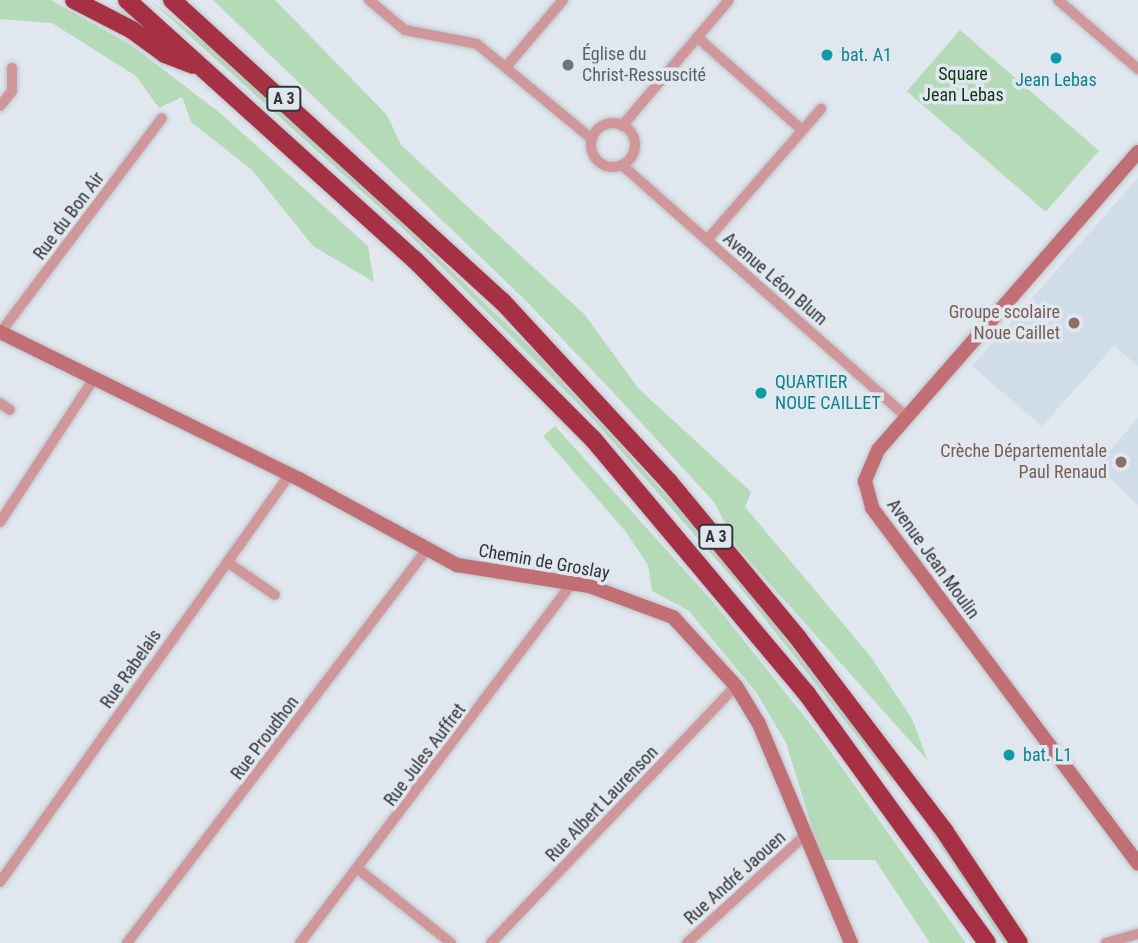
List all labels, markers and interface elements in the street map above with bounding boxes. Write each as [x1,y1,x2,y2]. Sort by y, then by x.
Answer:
place label: Église du Christ-Ressuscité [582,44,706,86]
place label: bat. A1 [841,44,892,66]
marker: bat. A1 [819,47,835,63]
marker: Jean Lebas [1048,50,1064,66]
marker: Église du Christ-Ressuscité [560,57,576,73]
park label: Square Jean Lebas [922,64,1004,106]
place label: Jean Lebas [1015,69,1097,91]
road number: A 3 [265,86,303,111]
street label: Rue du Bon Air [29,168,109,264]
street label: Avenue Léon Blum [718,228,832,330]
place label: Groupe scolaire Noue Caillet [949,302,1060,344]
marker: Groupe scolaire Noue Caillet [1066,315,1082,331]
place label: QUARTIER NOUE CAILLET [775,372,881,414]
marker: QUARTIER NOUE CAILLET [753,385,769,401]
place label: Crèche Départementale Paul Renaud [940,441,1107,484]
marker: Crèche Départementale Paul Renaud [1113,454,1129,470]
street label: Avenue Jean Moulin [882,495,984,623]
road number: A 3 [697,524,735,550]
street label: Chemin de Groslay [477,540,611,584]
street label: Rue Rabelais [96,625,166,713]
street label: Rue Proudhon [227,692,303,784]
street label: Rue Jules Auffret [379,700,471,810]
street label: Rue Albert Laurenson [541,742,663,866]
place label: bat. L1 [1023,744,1072,766]
marker: bat. L1 [1001,747,1017,763]
street label: Rue André Jaouen [680,827,790,929]

